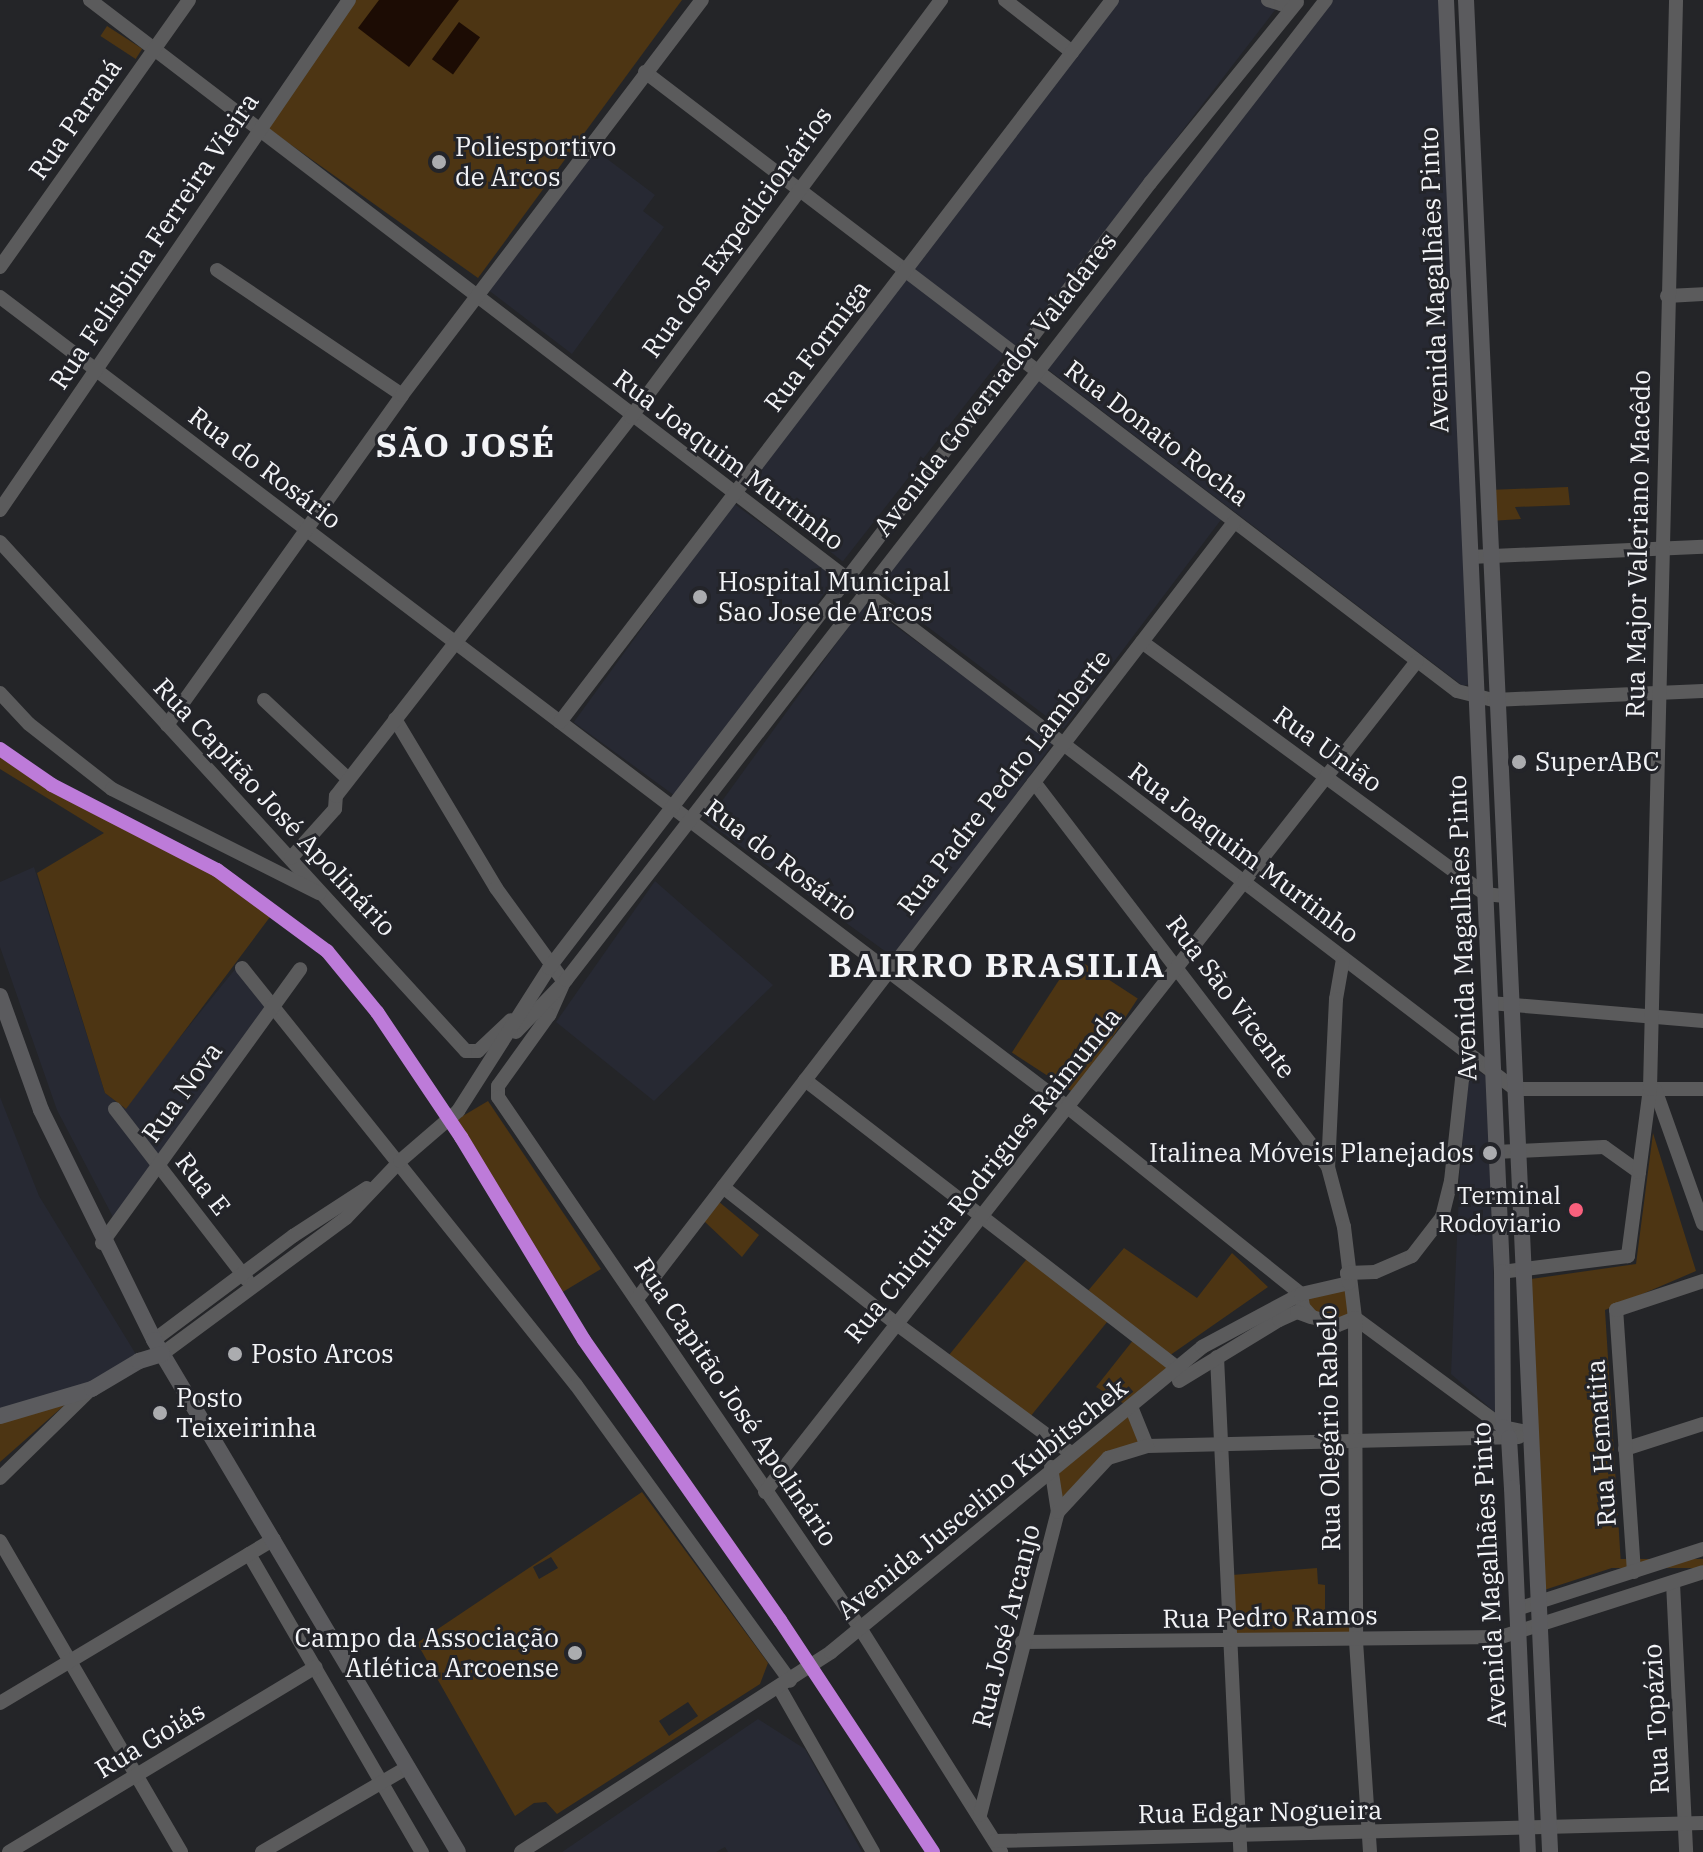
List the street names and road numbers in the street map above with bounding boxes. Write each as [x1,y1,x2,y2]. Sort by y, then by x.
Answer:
street label: Rua Paraná [22,53,128,185]
street label: Rua Felisbina Ferreira Vieira [43,87,265,395]
street label: Rua dos Expedicionários [635,100,839,364]
street label: Avenida Magalhães Pinto [1413,126,1455,434]
street label: Avenida Governador Valadares [867,226,1123,542]
street label: Rua Formiga [758,274,876,418]
street label: Rua Donato Rocha [1059,353,1255,513]
street label: Rua Joaquim Murtinho [608,363,850,557]
street label: Rua Major Valeriano Macêdo [1619,370,1657,718]
street label: Rua do Rosário [182,400,348,536]
street label: Rua Padre Pedro Lamberte [891,643,1117,921]
street label: Rua Capitão José Apolinário [147,672,403,942]
street label: Rua União [1268,699,1388,799]
street label: Rua Joaquim Murtinho [1123,756,1365,950]
street label: Avenida Magalhães Pinto [1441,774,1483,1082]
street label: Rua do Rosário [698,792,864,928]
street label: Rua São Vicente [1160,910,1302,1084]
street label: Rua Chiquita Rodrigues Raimunda [838,1001,1128,1349]
street label: Rua Nova [135,1036,229,1148]
street label: Rua E [169,1147,237,1221]
street label: Rua Capitão José Apolinário [628,1252,844,1552]
street label: Rua Olegário Rabelo [1311,1305,1347,1551]
street label: Rua Hematita [1580,1358,1622,1528]
street label: Avenida Juscelino Kubitschek [830,1372,1134,1626]
street label: Avenida Magalhães Pinto [1465,1421,1513,1729]
street label: Rua José Arcanjo [966,1521,1046,1731]
street label: Rua Pedro Ramos [1162,1600,1378,1634]
street label: Rua Topázio [1636,1643,1676,1795]
street label: Rua Goiás [90,1695,210,1785]
street label: Rua Edgar Nogueira [1137,1794,1383,1830]

